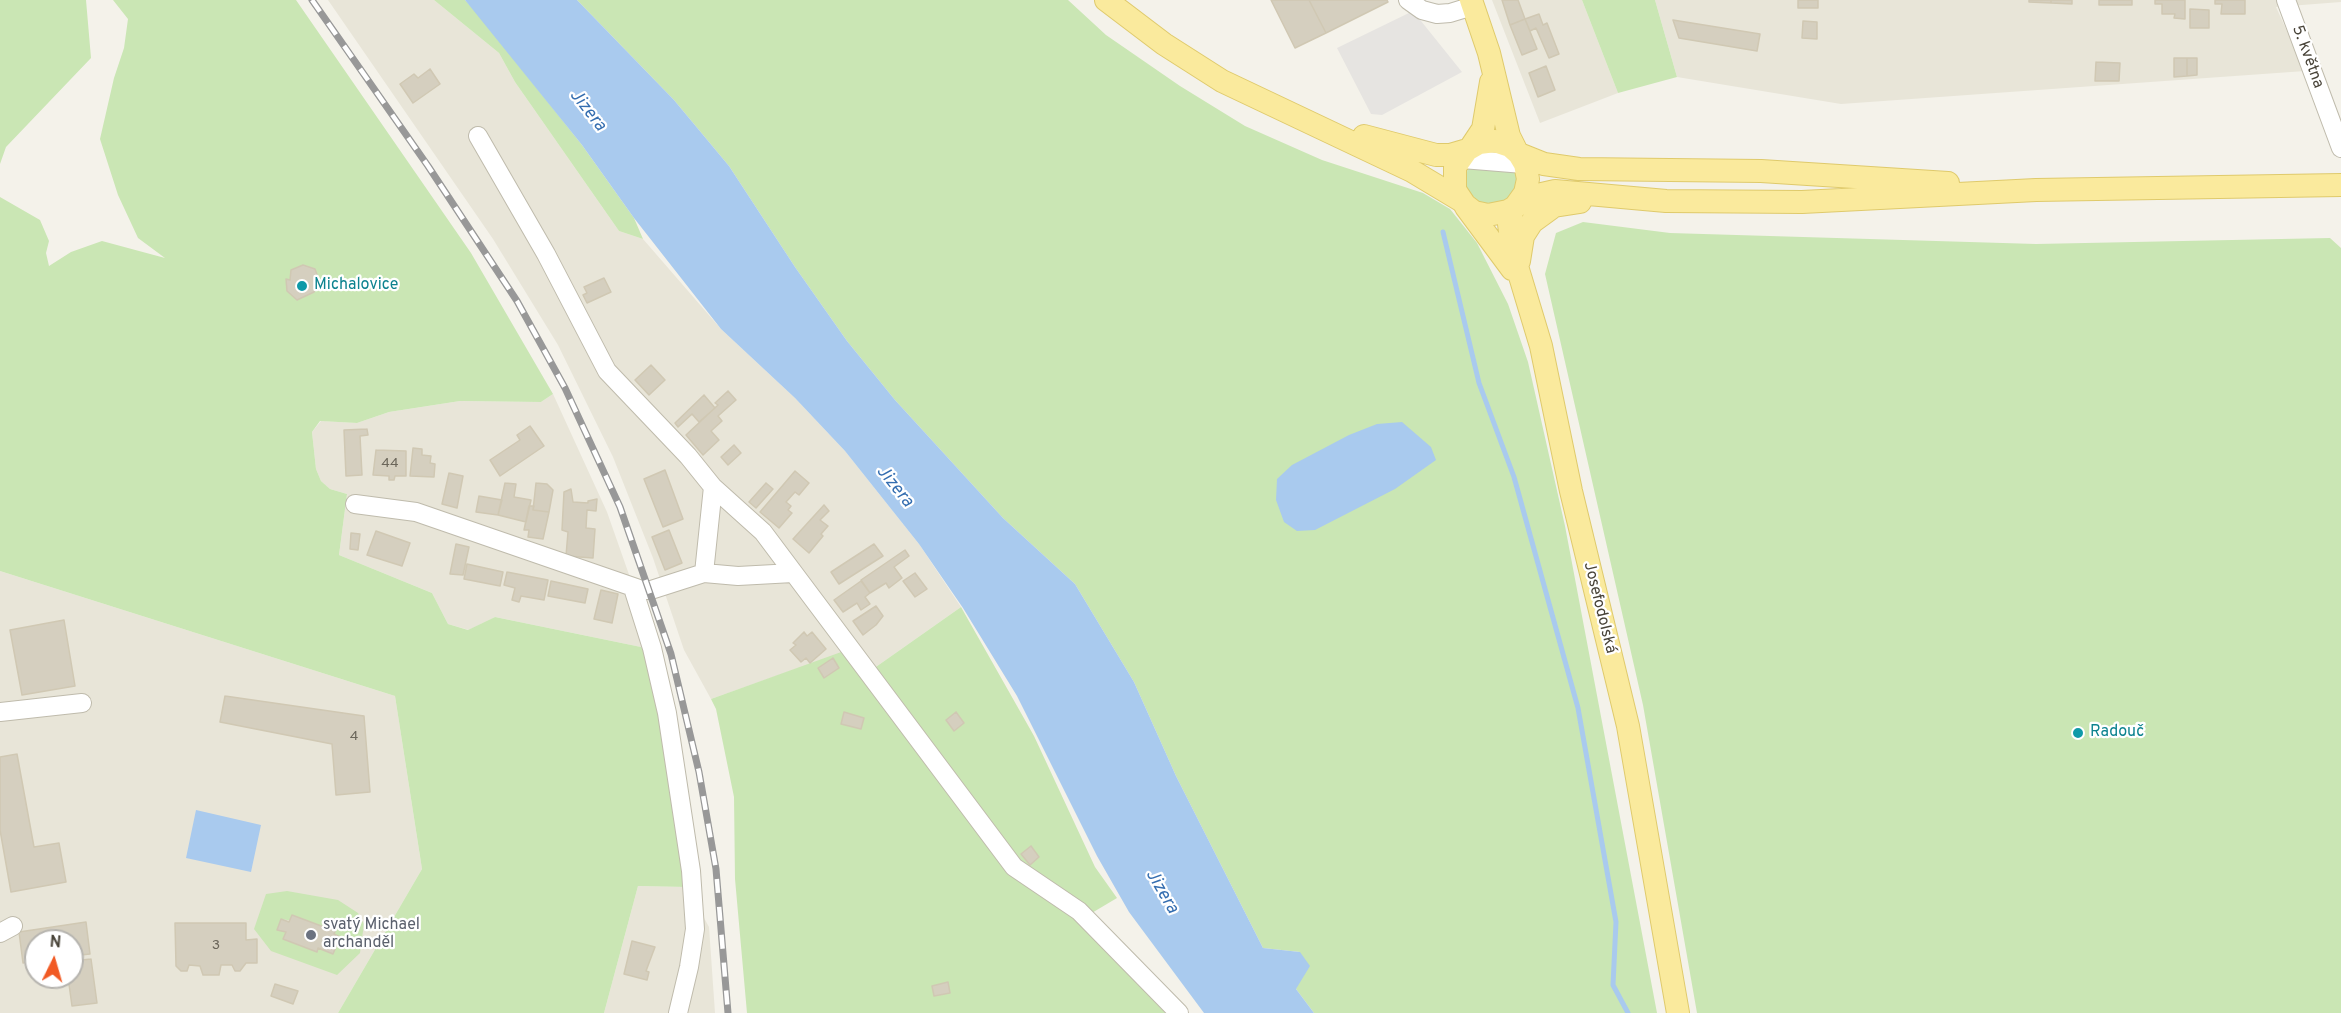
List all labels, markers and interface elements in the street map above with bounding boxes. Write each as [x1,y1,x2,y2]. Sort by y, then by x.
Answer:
street label: 5. května [2287,23,2327,91]
water label: Jizera [564,86,610,136]
place label: Michalovice [314,276,398,296]
marker: Michalovice [295,279,309,293]
house number: 44 [381,456,399,472]
water label: Jizera [871,462,917,512]
street label: Josefodolská [1578,560,1620,656]
place label: Radouč [2090,723,2144,743]
marker: Radouč [2071,726,2085,740]
house number: 4 [350,729,358,745]
water label: Jizera [1140,866,1182,918]
place label: svatý Michael archanděl [323,916,420,954]
marker: svatý Michael archanděl [304,928,318,942]
north arrow [24,929,84,989]
text: N [49,933,62,954]
house number: 3 [212,938,220,954]

